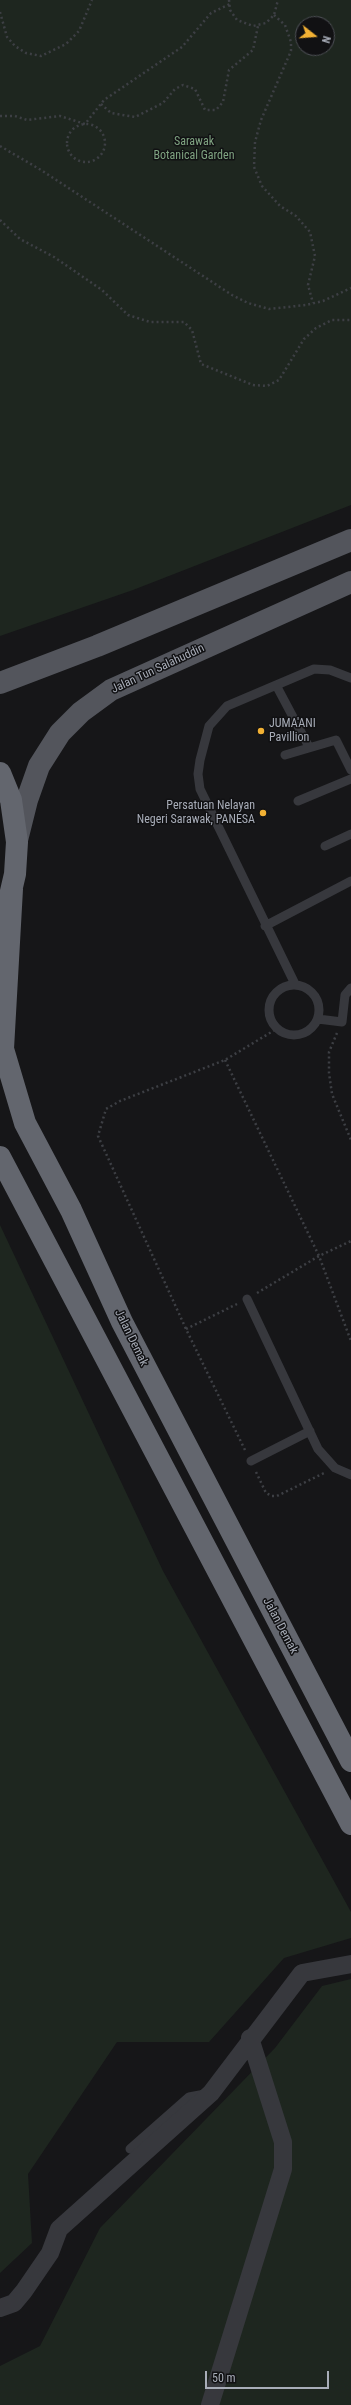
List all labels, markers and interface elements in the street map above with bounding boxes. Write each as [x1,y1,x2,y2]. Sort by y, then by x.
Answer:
north arrow [295,16,335,56]
text: N [319,34,333,44]
park label: Sarawak Botanical Garden [153,135,235,163]
street label: Jalan Tun Salahuddin [109,641,207,697]
place label: JUMA'ANI Pavillion [269,717,316,745]
marker: JUMA'ANI Pavillion [256,726,266,736]
place label: Persatuan Nelayan Negeri Sarawak, PANESA [137,799,255,827]
marker: Persatuan Nelayan Negeri Sarawak, PANESA [258,808,268,818]
street label: Jalan Demak [111,1307,151,1369]
street label: Jalan Demak [259,1596,301,1656]
scale bar [207,2363,331,2389]
text: 50 m [212,2371,236,2385]

